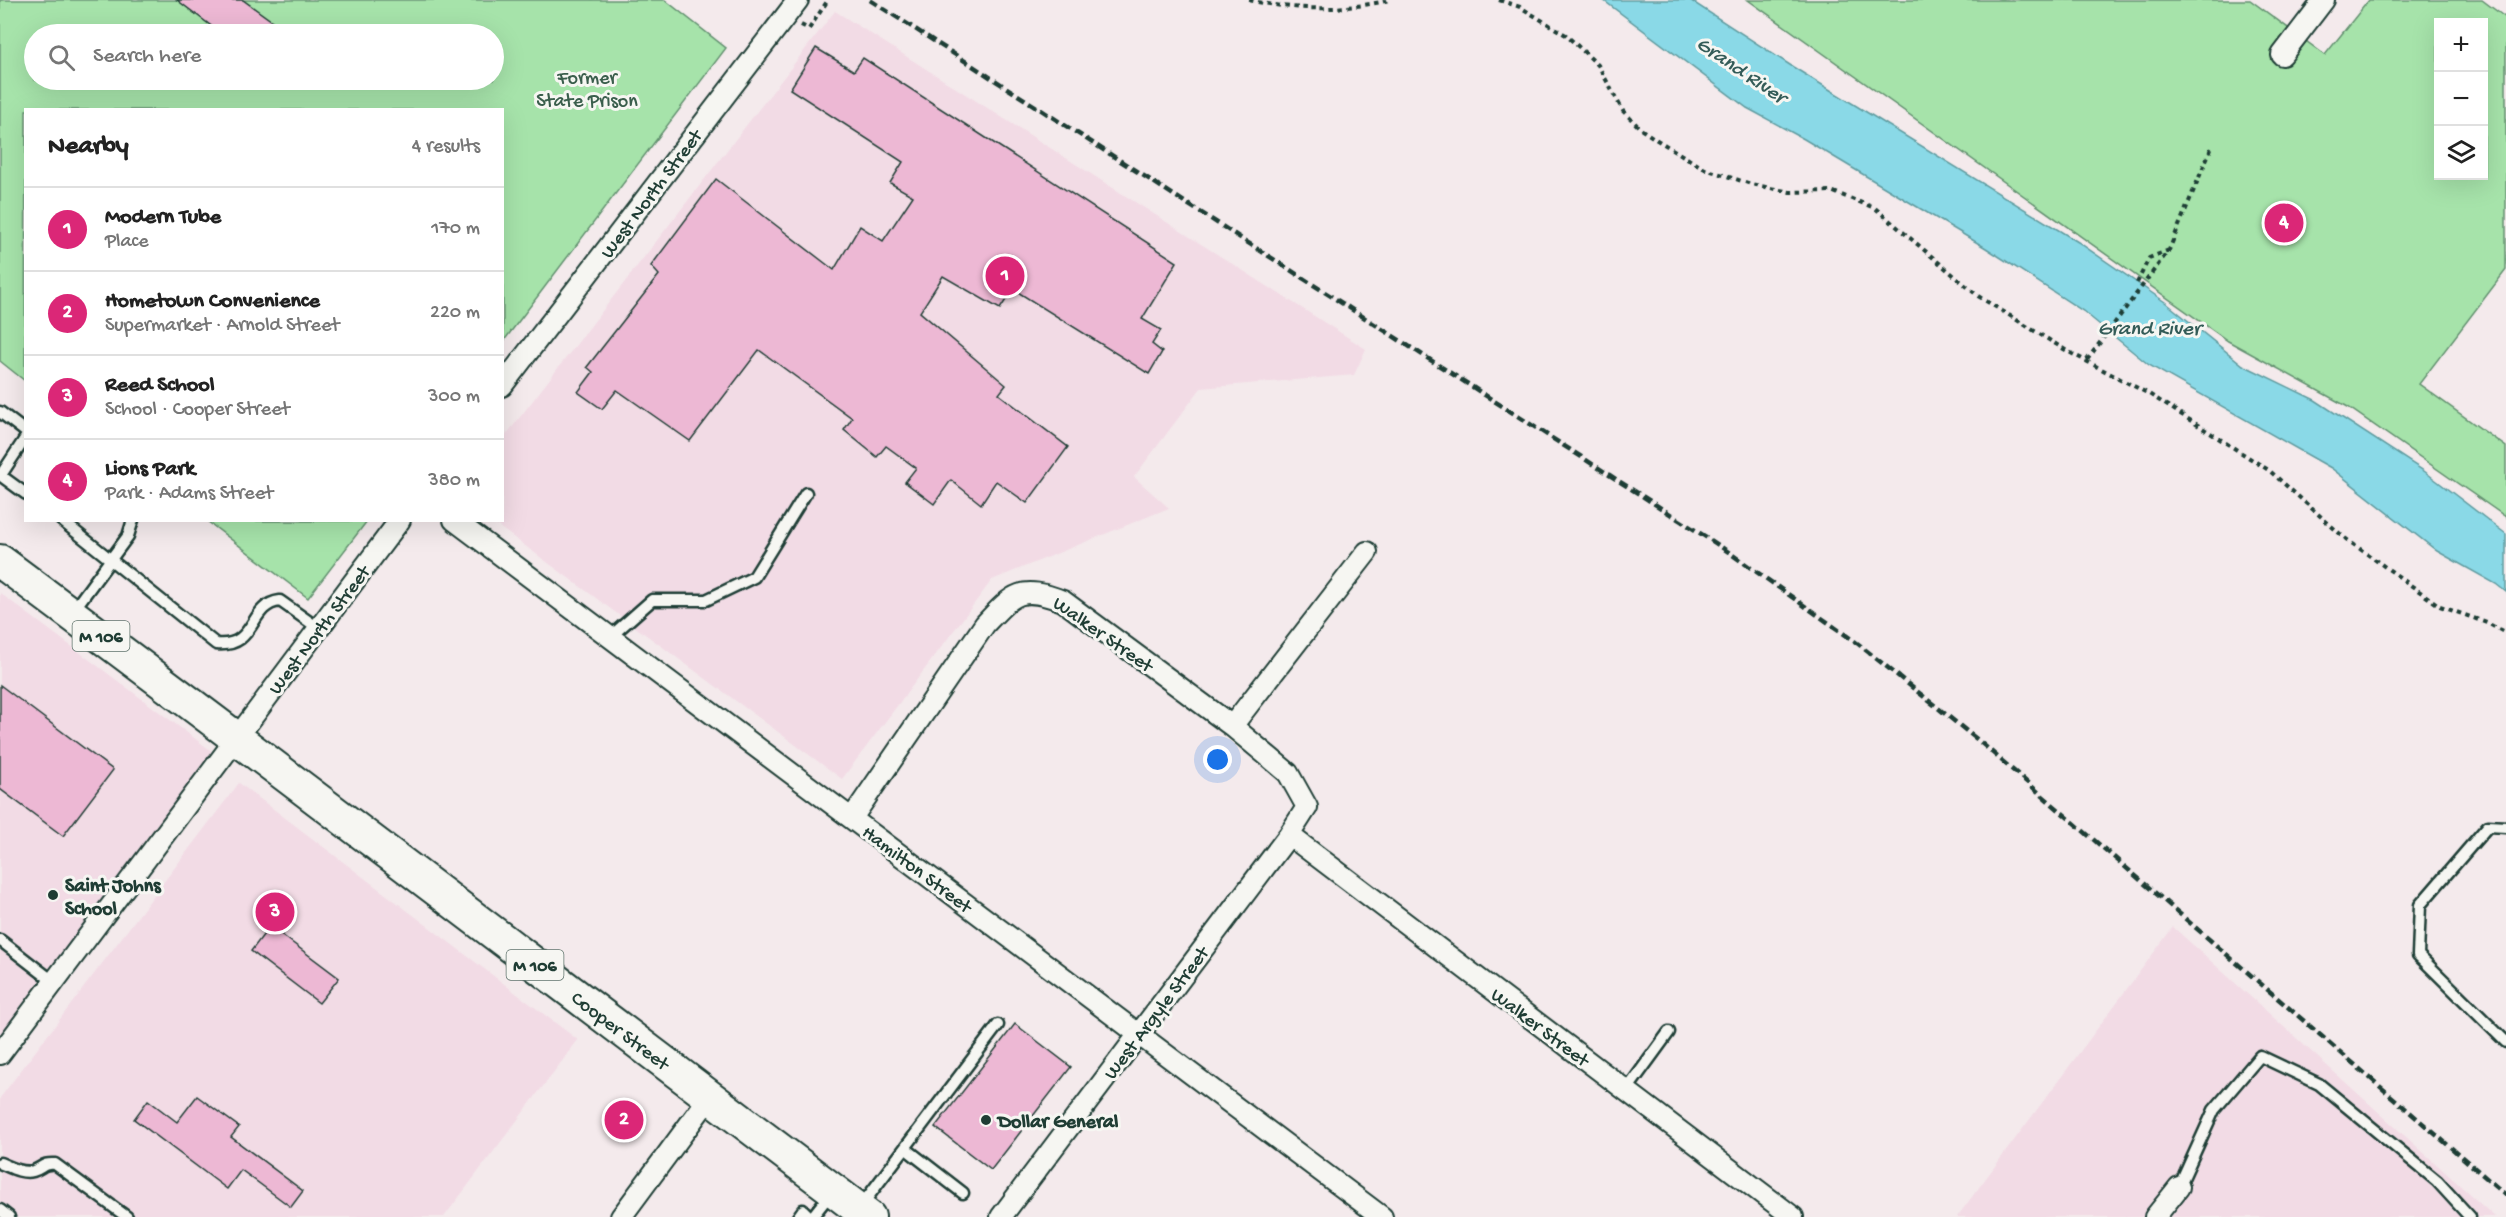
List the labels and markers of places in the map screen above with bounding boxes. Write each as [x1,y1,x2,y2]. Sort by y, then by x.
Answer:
pin: 4 [2264,200,2304,246]
pin: 1 [986,254,1024,298]
place label: Saint Johns School [65,876,162,922]
marker: Saint Johns School [46,888,60,902]
pin: 3 [256,890,294,934]
pin: 2 [604,1098,644,1142]
place label: Dollar General [996,1112,1119,1135]
marker: Dollar General [979,1113,993,1127]

